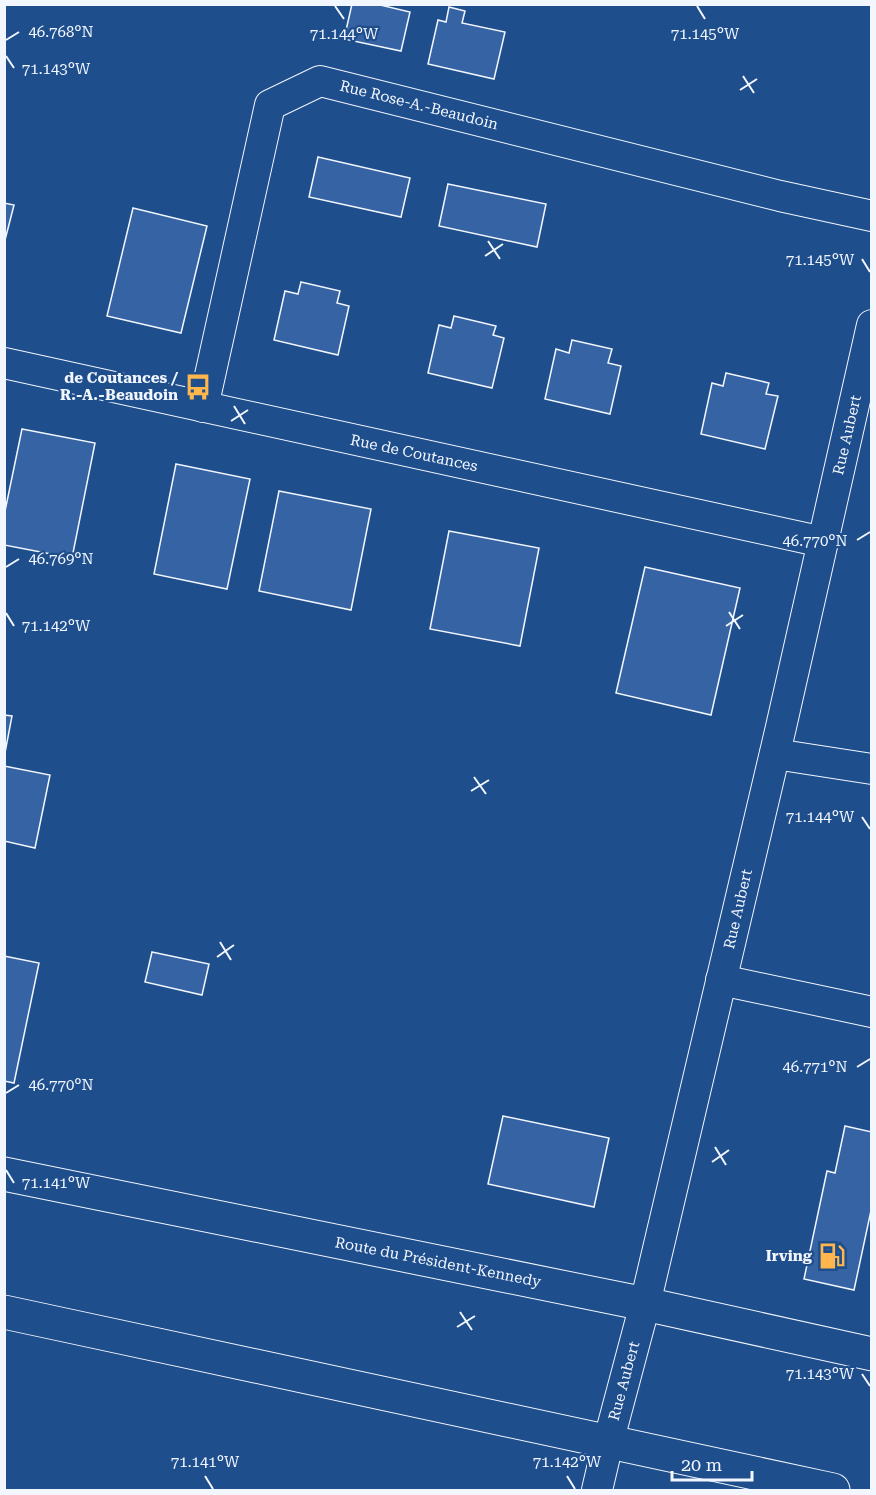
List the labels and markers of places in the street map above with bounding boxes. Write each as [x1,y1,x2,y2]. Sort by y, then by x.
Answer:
place label: de Coutances / R.-A.-Beaudoin [60,369,179,404]
bus stop icon: de Coutances / R.-A.-Beaudoin [183,372,213,402]
fuel station icon: Irving [817,1241,847,1271]
place label: Irving [766,1247,813,1265]

